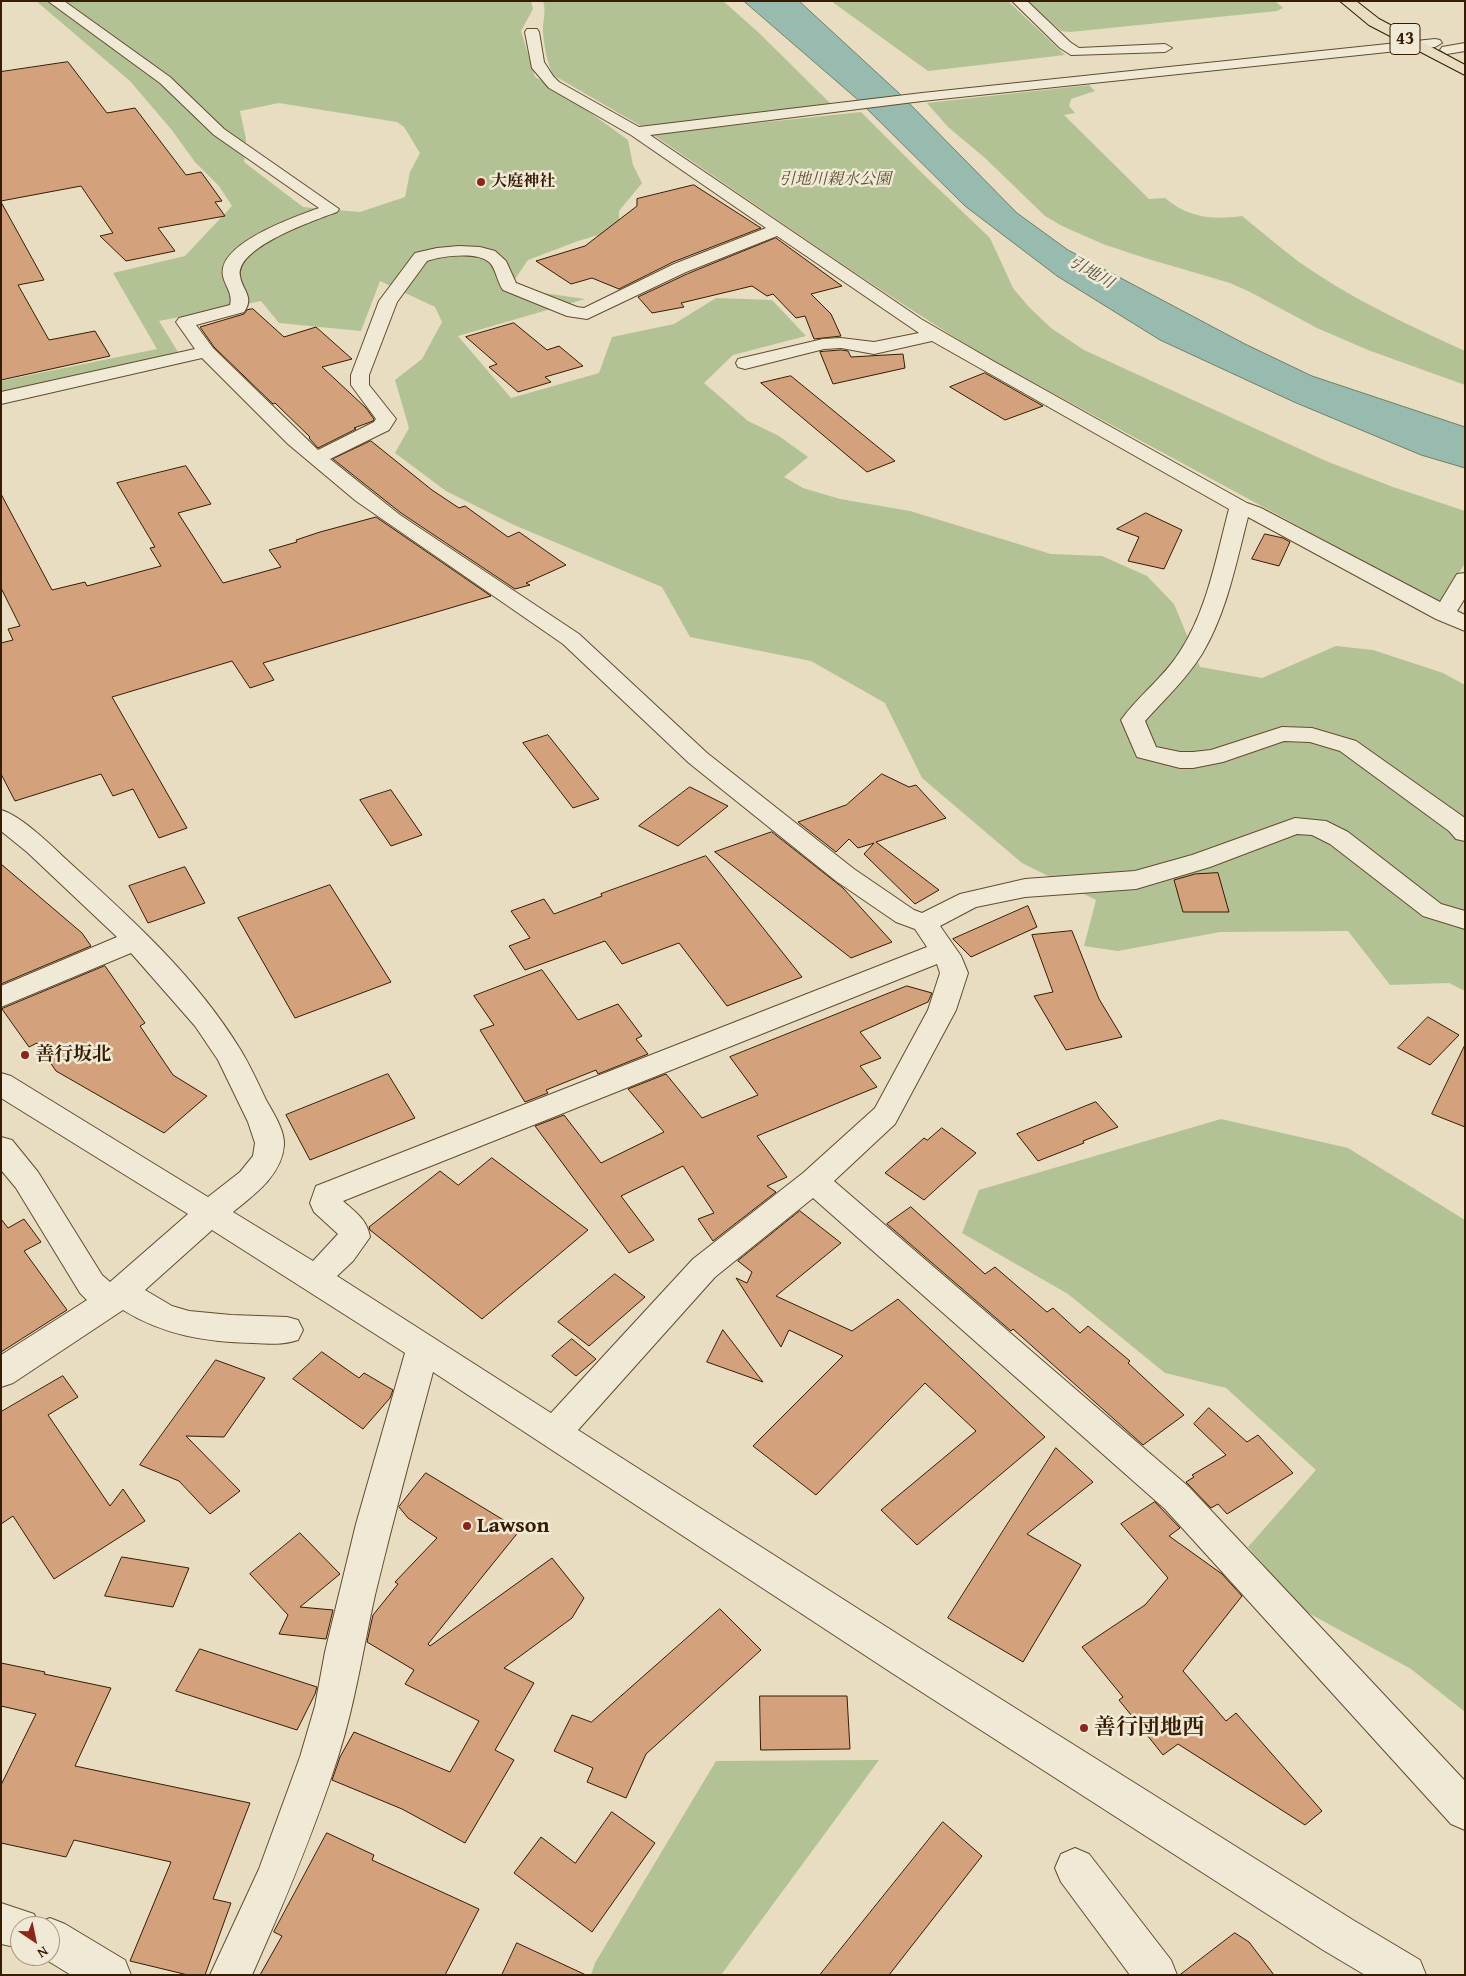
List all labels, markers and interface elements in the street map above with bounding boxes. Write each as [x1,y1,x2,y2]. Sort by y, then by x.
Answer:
road number: 43 [1390,23,1420,54]
park label: 引地川親水公園 [779,170,891,190]
place label: 大庭神社 [491,172,555,192]
marker: 大庭神社 [475,176,487,188]
water label: 引地川 [1065,253,1117,293]
place label: 善行坂北 [35,1044,111,1066]
marker: 善行坂北 [19,1049,31,1061]
place label: Lawson [477,1513,549,1539]
marker: Lawson [461,1520,473,1532]
place label: 善行団地西 [1094,1715,1204,1741]
marker: 善行団地西 [1078,1722,1090,1734]
north arrow [10,1916,60,1966]
text: N [33,1942,52,1964]

